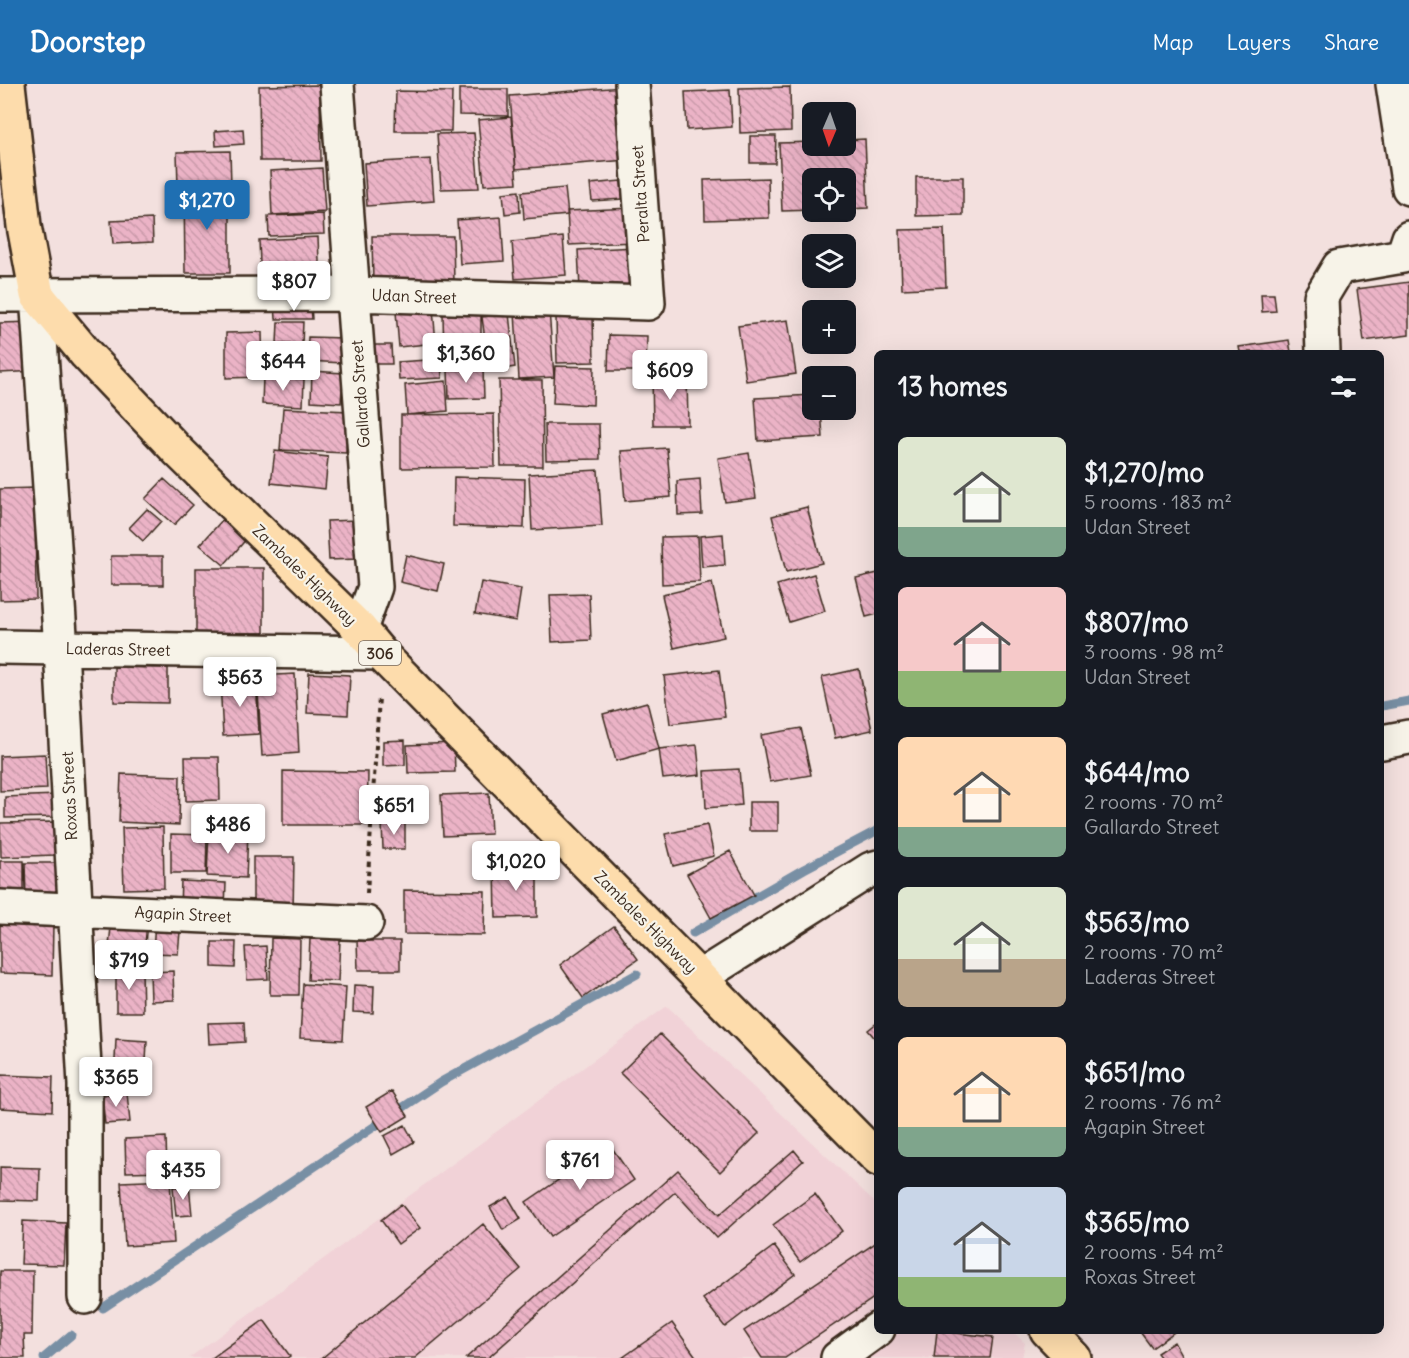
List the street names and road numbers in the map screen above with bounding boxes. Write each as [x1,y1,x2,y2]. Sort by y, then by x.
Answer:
street label: Peralta Street [627,144,653,243]
street label: Udan Street [371,285,457,307]
street label: Gallardo Street [346,339,374,449]
street label: Zambales Highway [249,520,361,630]
street label: Laderas Street [65,638,171,660]
road number: 306 [359,641,401,665]
street label: Roxas Street [57,750,81,841]
street label: Zambales Highway [590,866,702,978]
street label: Agapin Street [134,901,232,927]

